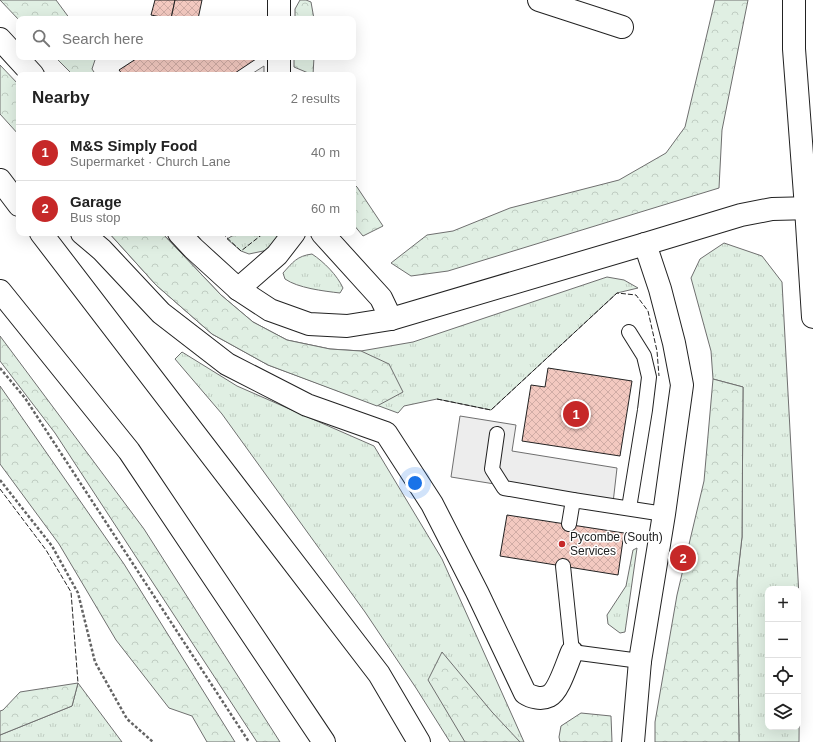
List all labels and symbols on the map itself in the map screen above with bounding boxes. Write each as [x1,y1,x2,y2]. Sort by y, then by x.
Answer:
pin: 1 [563,399,589,429]
your location [405,473,425,493]
place label: Pycombe (South) Services [570,530,663,558]
marker: Pycombe (South) Services [557,539,567,549]
pin: 2 [670,543,696,573]

